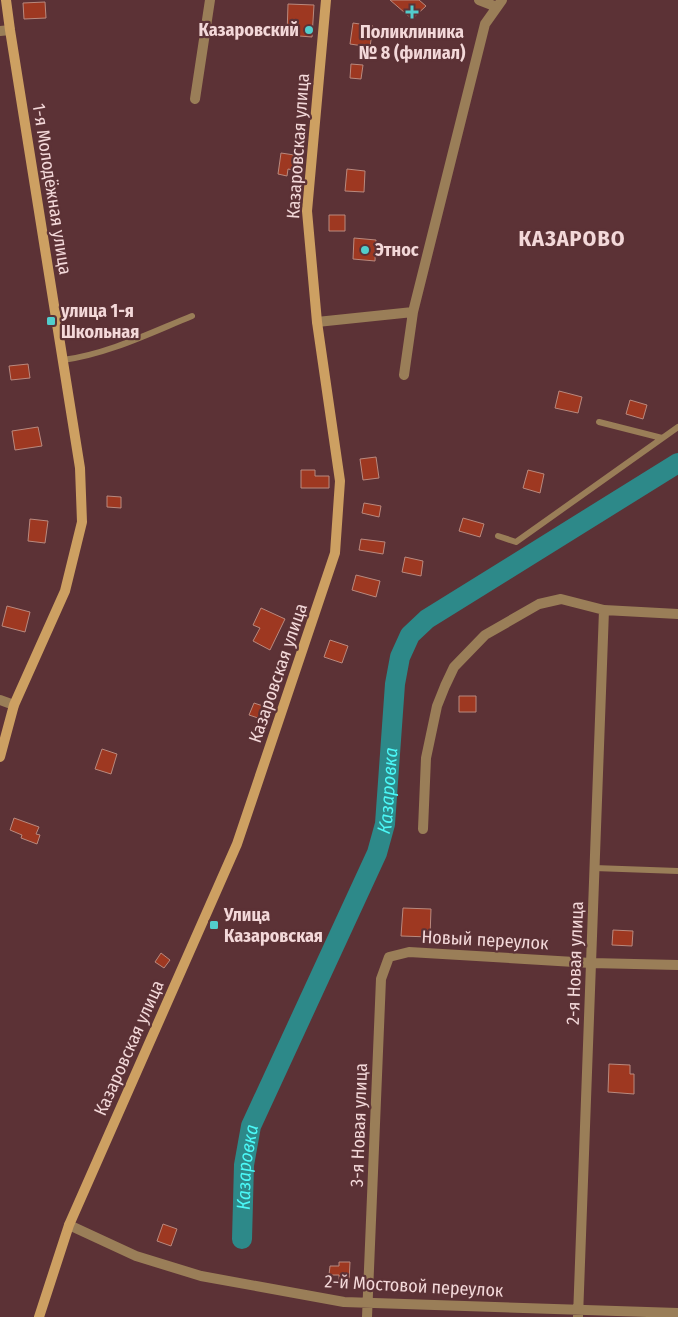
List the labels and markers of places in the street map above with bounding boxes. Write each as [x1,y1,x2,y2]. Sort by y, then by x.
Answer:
marker: Поликлиника № 8 (филиал) [405,5,419,19]
place label: Казаровский [199,19,299,41]
place label: Поликлиника № 8 (филиал) [359,21,466,64]
marker: Казаровский [303,24,315,36]
place label: Этнос [375,239,419,261]
marker: Этнос [359,244,371,256]
place label: улица 1-я Школьная [60,300,139,343]
marker: улица 1-я Школьная [45,315,57,327]
place label: Улица Казаровская [223,904,323,947]
marker: Улица Казаровская [208,919,220,931]

